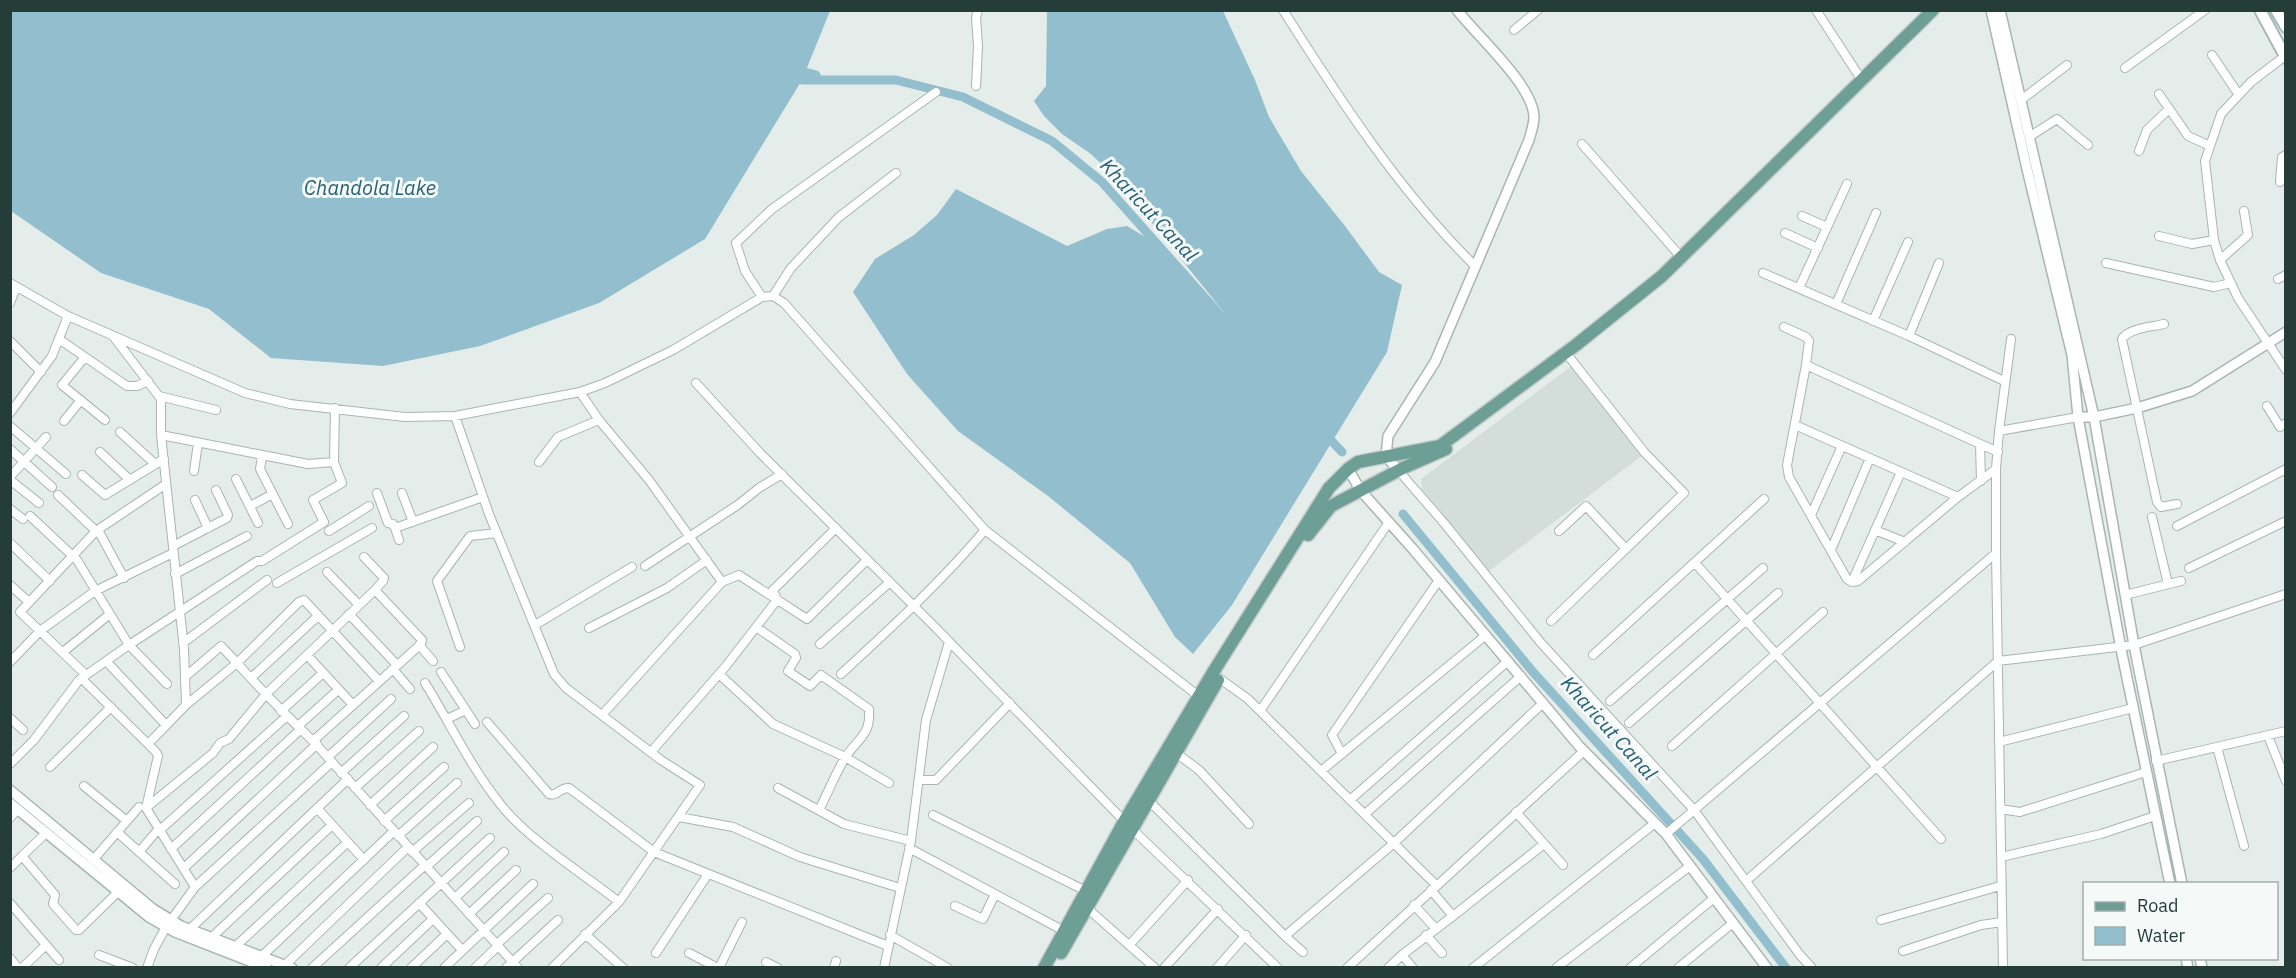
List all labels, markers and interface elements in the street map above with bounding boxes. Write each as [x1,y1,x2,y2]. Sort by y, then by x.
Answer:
water label: Kharicut Canal [1095,152,1205,268]
water label: Chandola Lake [304,174,436,201]
water label: Kharicut Canal [1555,670,1664,786]
legend [2083,882,2278,960]
text: Road [2137,894,2178,917]
text: Water [2137,924,2186,947]

